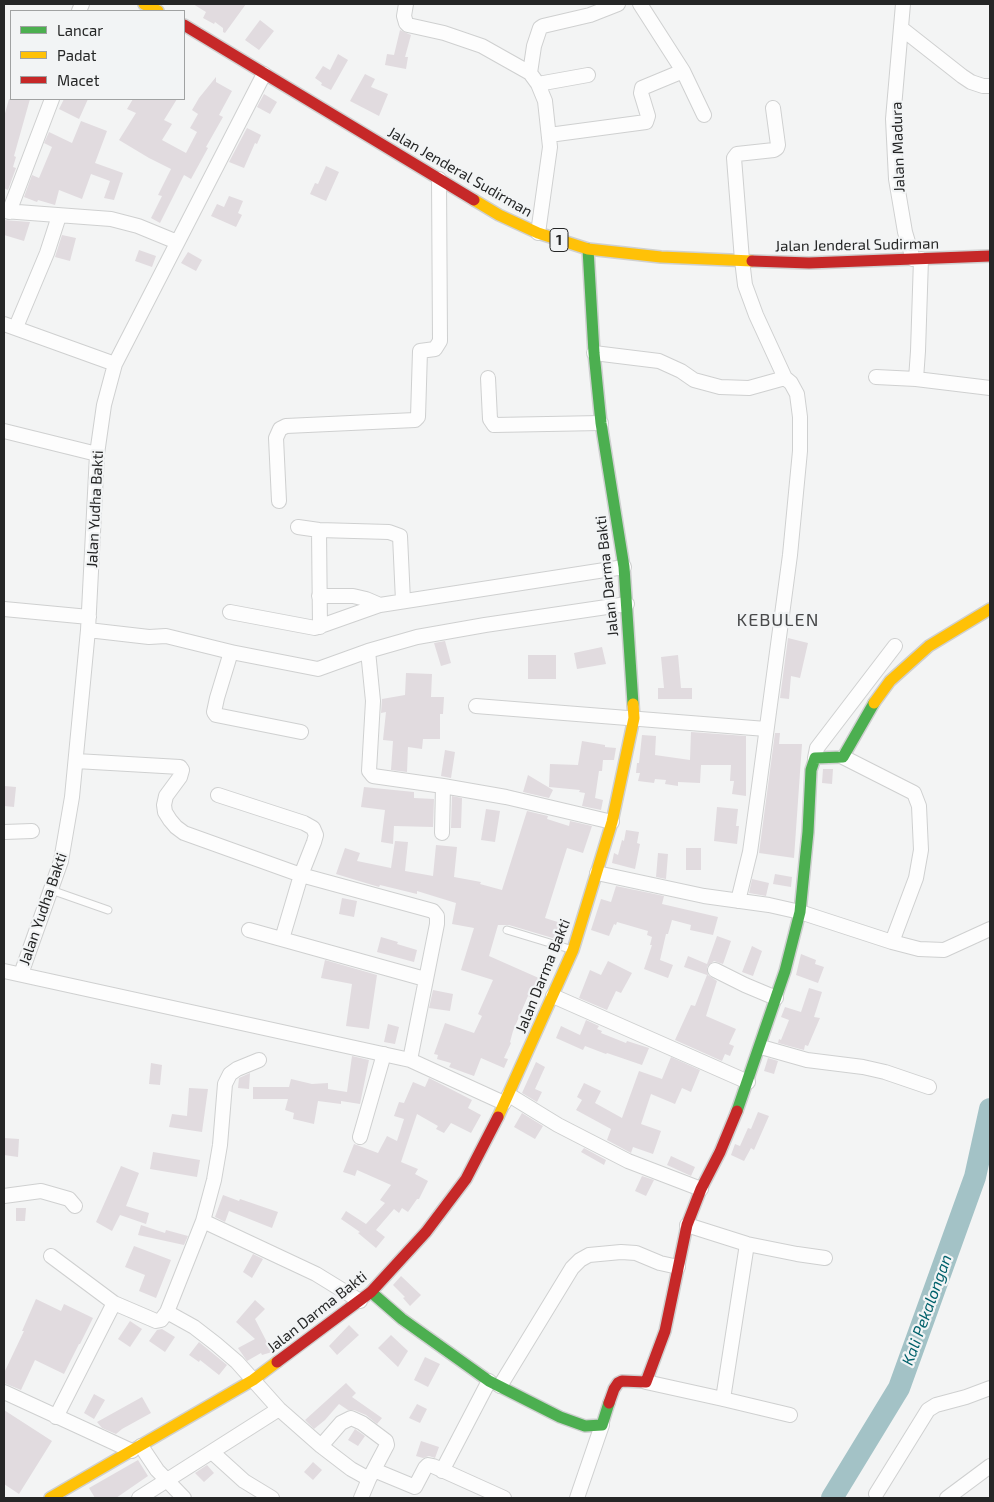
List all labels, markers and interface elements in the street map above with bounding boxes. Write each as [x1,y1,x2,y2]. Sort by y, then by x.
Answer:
legend [10,10,185,100]
text: Lancar [57,21,103,39]
text: Padat [57,46,97,64]
text: Macet [57,71,99,89]
street label: Jalan Madura [887,101,909,193]
street label: Jalan Jenderal Sudirman [384,123,536,221]
road number: 1 [550,228,568,252]
street label: Jalan Jenderal Sudirman [775,235,939,255]
street label: Jalan Yudha Bakti [83,450,107,568]
street label: Jalan Darma Bakti [592,515,622,637]
district label: KEBULEN [736,609,820,631]
street label: Jalan Yudha Bakti [15,850,71,968]
street label: Jalan Darma Bakti [512,916,574,1036]
water label: Kali Pekalongan [898,1252,956,1368]
street label: Jalan Darma Bakti [264,1267,370,1357]

